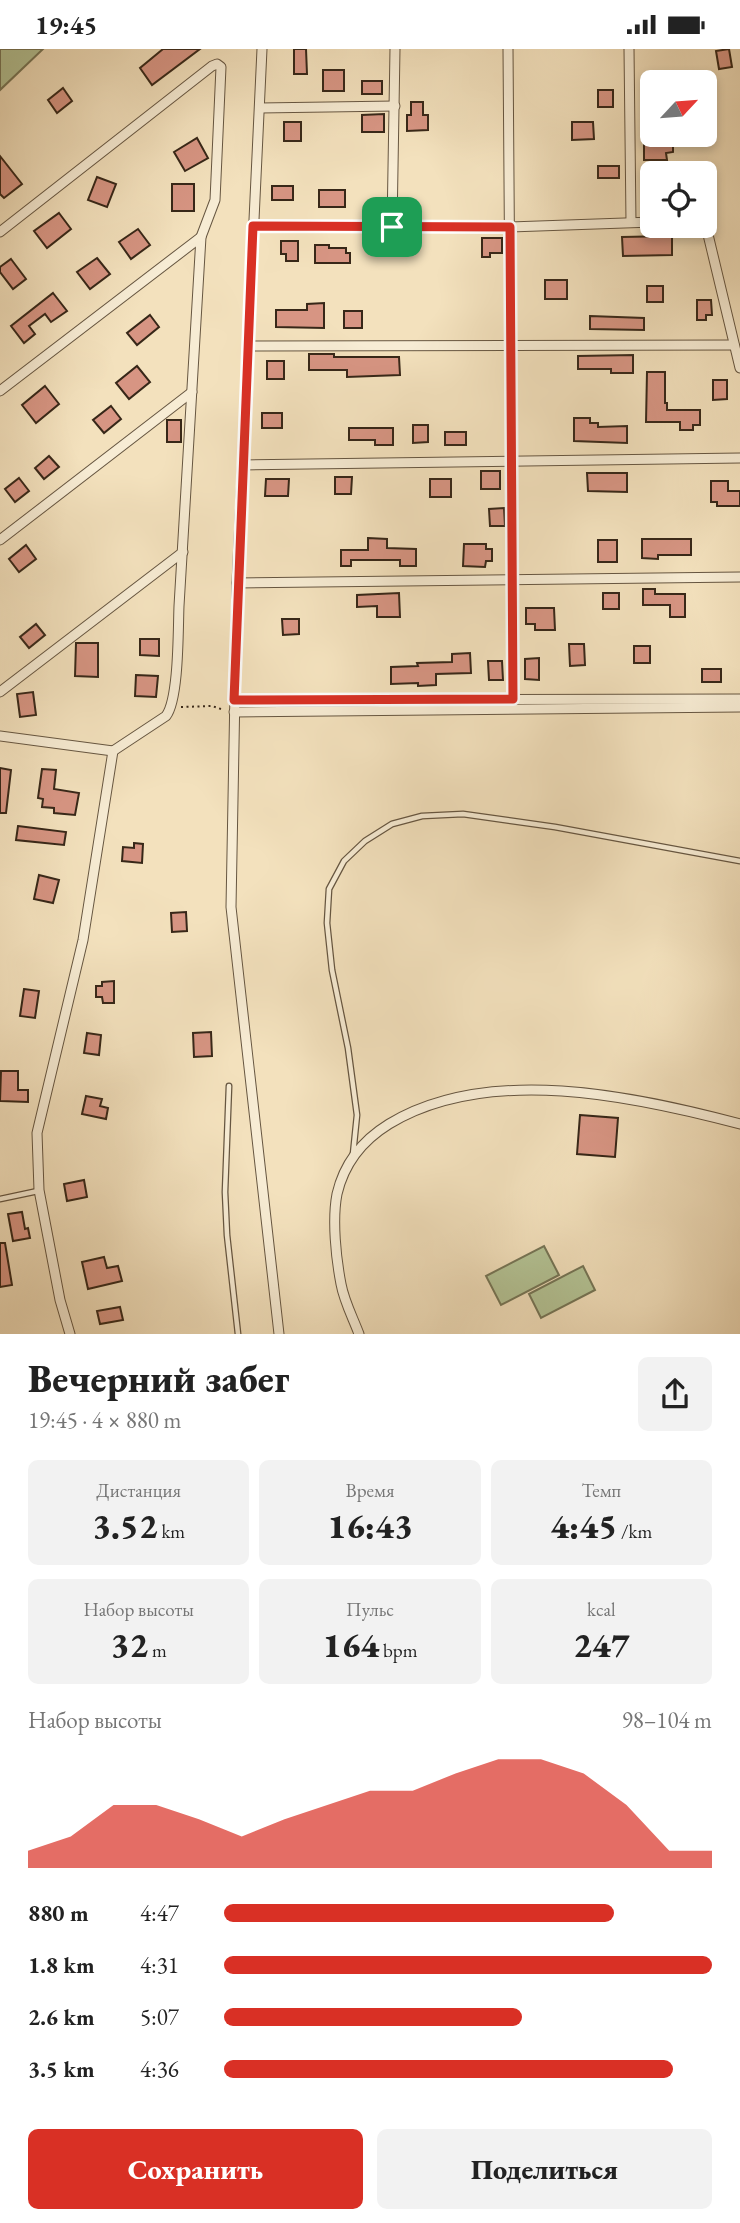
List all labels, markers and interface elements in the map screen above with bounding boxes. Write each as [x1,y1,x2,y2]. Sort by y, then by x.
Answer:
text: 19:45 [35,8,97,42]
north arrow [640,70,718,147]
map controls [640,70,717,238]
button: locate [640,161,717,238]
pin [362,197,422,257]
icon: arrive [373,208,411,246]
text: Вечерний забег [28,1354,289,1403]
button: share [638,1357,712,1431]
text: 19:45 · 4 × 880 m [28,1405,181,1435]
text: Дистанция [96,1478,181,1503]
text: Время [346,1478,394,1503]
text: Темп [582,1478,621,1503]
text: 3.52 [92,1503,158,1548]
text: 16:43 [327,1503,413,1548]
text: 4:45 [550,1503,617,1548]
text: km [158,1519,185,1544]
text: /km [617,1519,652,1544]
text: Набор высоты [83,1597,194,1622]
text: Пульс [346,1597,394,1622]
text: kcal [587,1597,616,1622]
text: 32 [110,1622,148,1667]
text: 164 [323,1622,379,1667]
text: 247 [573,1622,630,1667]
text: m [148,1638,167,1663]
text: bpm [379,1638,417,1663]
text: Набор высоты [28,1705,162,1735]
text: 98–104 m [622,1705,712,1735]
text: 880 m [28,1898,89,1928]
text: 4:47 [140,1898,179,1928]
text: 1.8 km [28,1950,95,1980]
text: 4:31 [140,1950,179,1980]
text: 2.6 km [28,2002,95,2032]
text: 5:07 [140,2002,179,2032]
text: 3.5 km [28,2054,95,2084]
text: 4:36 [140,2054,179,2084]
button: Сохранить [28,2129,363,2209]
button: Поделиться [377,2129,712,2209]

